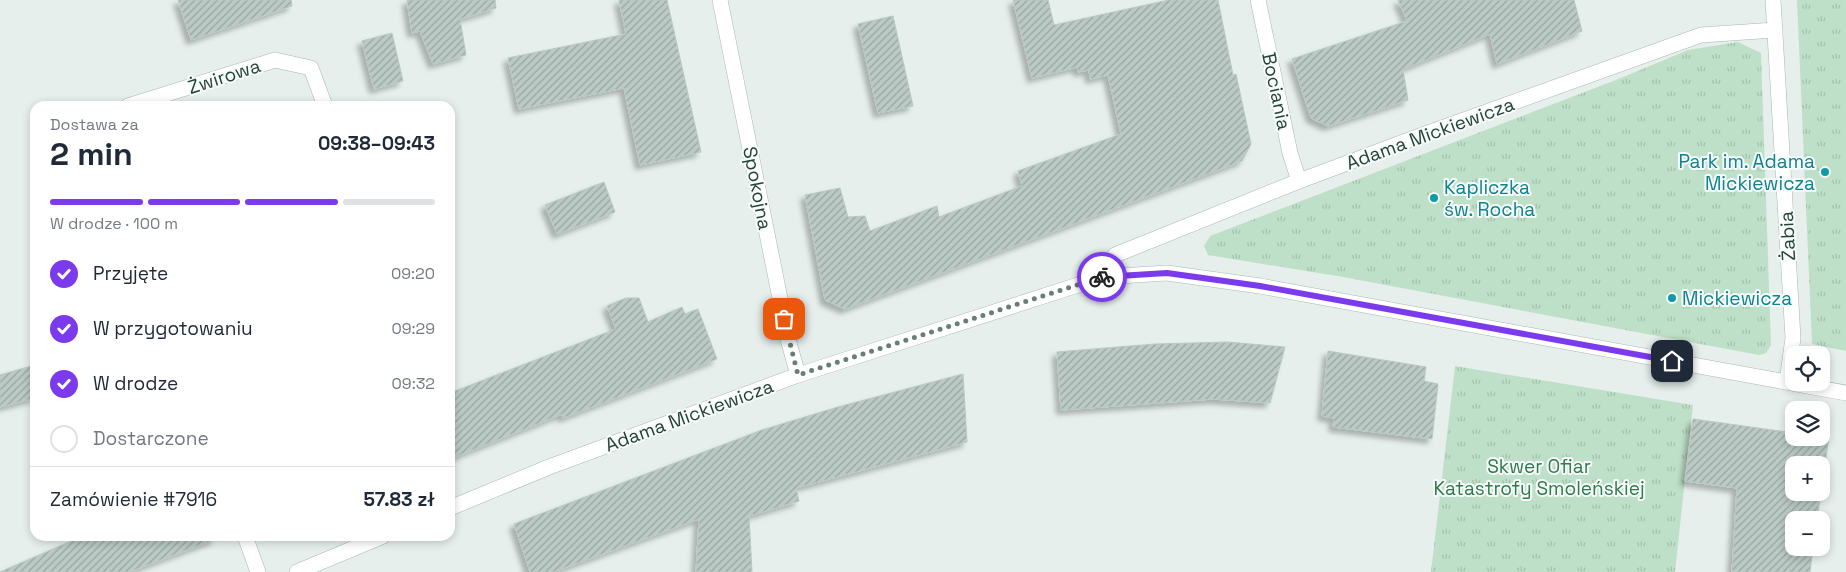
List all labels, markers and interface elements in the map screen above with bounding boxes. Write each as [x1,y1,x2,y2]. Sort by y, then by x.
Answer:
street label: Bociania [1256,50,1297,132]
street label: Żwirowa [185,53,264,100]
street label: Adama Mickiewicza [1343,91,1518,176]
text: Dostawa za [50,114,139,135]
text: 09:38–09:43 [318,131,435,156]
text: 2 min [50,134,133,174]
street label: Spokojna [737,144,778,232]
place label: Park im. Adama Mickiewicza [1678,149,1815,196]
marker: Park im. Adama Mickiewicza [1819,166,1831,178]
place label: Kapliczka św. Rocha [1444,175,1535,222]
marker: Kapliczka św. Rocha [1428,192,1440,204]
street label: Żabia [1774,210,1801,261]
text: W drodze · 100 m [50,213,178,234]
courier [1077,252,1127,302]
icon: check [50,260,78,288]
text: Przyjęte [93,261,168,286]
text: 09:20 [391,263,435,284]
icon: bike [1088,263,1116,291]
place label: Mickiewicza [1682,286,1792,311]
marker: Mickiewicza [1666,292,1678,304]
pin [763,298,805,340]
icon: bag [770,305,798,333]
icon: check [50,315,78,343]
text: W przygotowaniu [93,316,253,341]
text: 09:29 [392,318,435,339]
pin [1651,340,1693,382]
map controls [1785,346,1830,556]
button: locate [1785,346,1830,391]
icon: home [1658,347,1686,375]
icon: check [50,370,78,398]
text: W drodze [93,371,178,396]
text: 09:32 [392,373,435,394]
street label: Adama Mickiewicza [602,373,777,458]
button: layers [1785,401,1830,446]
text: Dostarczone [93,426,209,451]
park label: Skwer Ofiar Katastrofy Smoleńskiej [1433,454,1645,501]
button: + [1785,456,1830,501]
text: Zamówienie #7916 [50,487,217,512]
text: 57.83 zł [364,487,435,512]
button: − [1785,511,1830,556]

